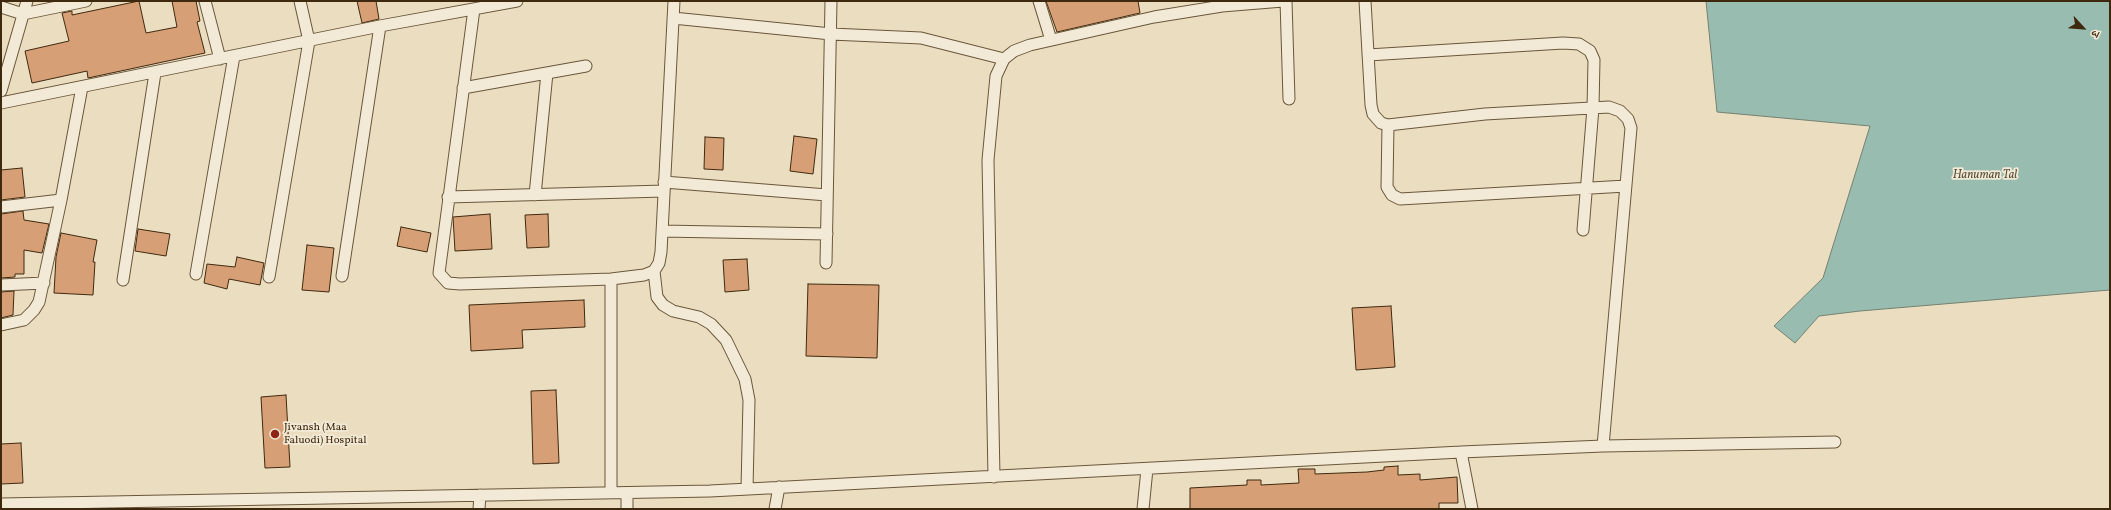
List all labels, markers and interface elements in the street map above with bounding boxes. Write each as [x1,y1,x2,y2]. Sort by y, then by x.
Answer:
north arrow [2063,8,2103,48]
text: उ [2086,28,2102,39]
water label: Hanuman Tal [1953,169,2017,183]
place label: Jivansh (Maa Faluodi) Hospital [284,421,366,447]
marker: Jivansh (Maa Faluodi) Hospital [269,428,281,440]

